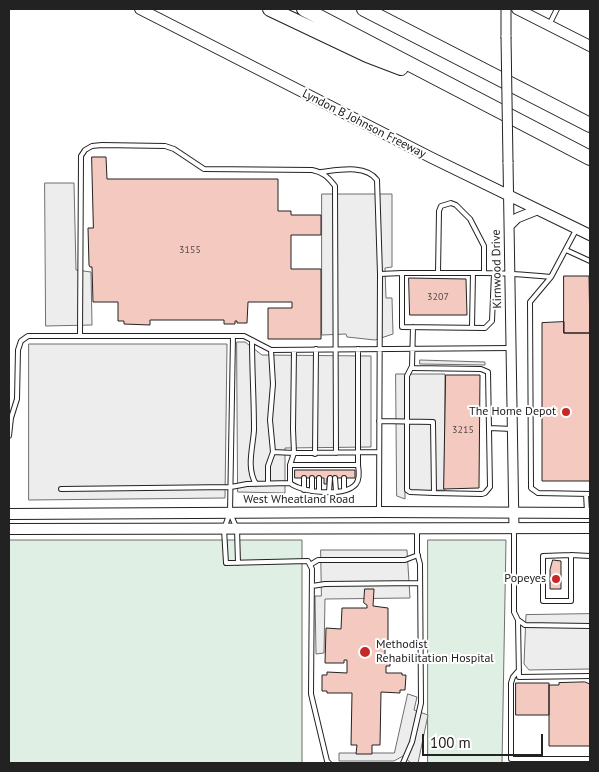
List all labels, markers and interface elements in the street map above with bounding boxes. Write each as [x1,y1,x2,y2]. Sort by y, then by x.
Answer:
street label: Lyndon B Johnson Freeway [300,87,428,161]
street label: Kirnwood Drive [489,229,505,309]
house number: 3155 [179,244,201,256]
house number: 3207 [427,291,449,303]
place label: The Home Depot [469,405,556,419]
marker: The Home Depot [560,406,572,418]
house number: 3215 [452,424,474,436]
street label: West Wheatland Road [243,493,355,507]
place label: Popeyes [504,572,546,586]
marker: Popeyes [550,573,562,585]
place label: Methodist Rehabilitation Hospital [376,638,494,666]
marker: Methodist Rehabilitation Hospital [358,645,372,659]
scale bar [424,724,545,756]
text: 100 m [430,733,471,752]

